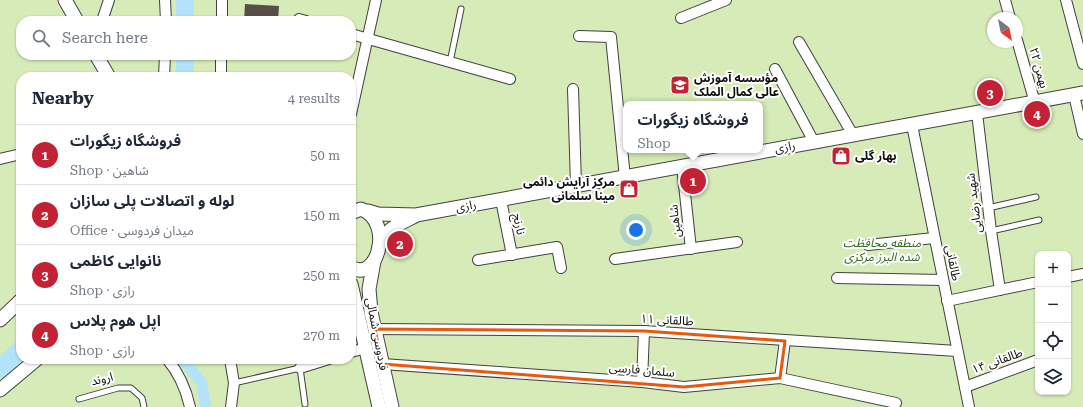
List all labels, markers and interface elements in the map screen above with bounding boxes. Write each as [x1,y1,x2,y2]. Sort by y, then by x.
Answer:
north arrow [987,12,1023,48]
search box [16,16,356,60]
icon: search [30,27,52,49]
text: Search here [62,29,148,47]
street label: ۲۲ بهمن [1026,46,1051,90]
place label: مؤسسه آموزش عالی کمال الملک [694,71,780,99]
school or university icon: مؤسسه آموزش عالی کمال الملک [669,74,691,96]
pin: 3 [977,78,1003,108]
text: Nearby [32,88,94,108]
text: 4 results [288,91,340,106]
pin: 4 [1024,99,1050,129]
popup [623,101,763,153]
text: فروشگاه زیگورات [637,111,749,129]
text: فروشگاه زیگورات [70,132,181,150]
text: Shop [637,136,670,151]
street label: رازی [774,138,796,156]
shop icon: بهار گلی [830,145,852,167]
text: 1 [41,148,49,163]
text: 50 m [310,148,340,163]
place label: بهار گلی [855,149,897,163]
text: Shop · شاهین [70,163,149,178]
pin: 1 [680,166,706,196]
street label: شهید رضایی [963,172,985,234]
place label: مرکز آرایش دائمی مینا سلمانی [523,175,615,203]
shop icon: مرکز آرایش دائمی مینا سلمانی [618,178,640,200]
text: لوله و اتصالات پلی سازان [70,192,234,210]
street label: رازی [455,197,477,215]
street label: شاهین [666,204,684,238]
text: 2 [41,208,49,223]
text: 150 m [303,208,340,223]
street label: نارنج [508,212,528,237]
your location [626,220,646,240]
text: Office · میدان فردوسی [70,223,194,238]
pin: 2 [387,229,413,259]
park label: منطقه محافظت شده البرز مرکزی [843,236,922,264]
street label: طالقانی [943,244,963,282]
map controls [1035,251,1071,395]
button: + [1035,251,1071,287]
text: نانوایی کاظمی [70,252,161,270]
text: 3 [41,268,49,283]
text: 250 m [303,268,340,283]
text: Shop · رازی [70,283,135,298]
button: − [1035,287,1071,323]
street label: فردوسی شمالی [363,296,391,372]
text: اپل هوم پلاس [70,312,161,330]
street label: طالقانی ۱۱ [640,312,694,328]
button: locate [1035,323,1071,359]
text: 4 [41,328,49,343]
text: 270 m [303,328,340,343]
text: Shop · رازی [70,343,135,358]
street label: طالقانی ۱۴ [970,345,1024,377]
button: layers [1035,359,1071,395]
street label: سلمان فارسی [609,360,675,380]
street label: اروند [90,369,115,388]

